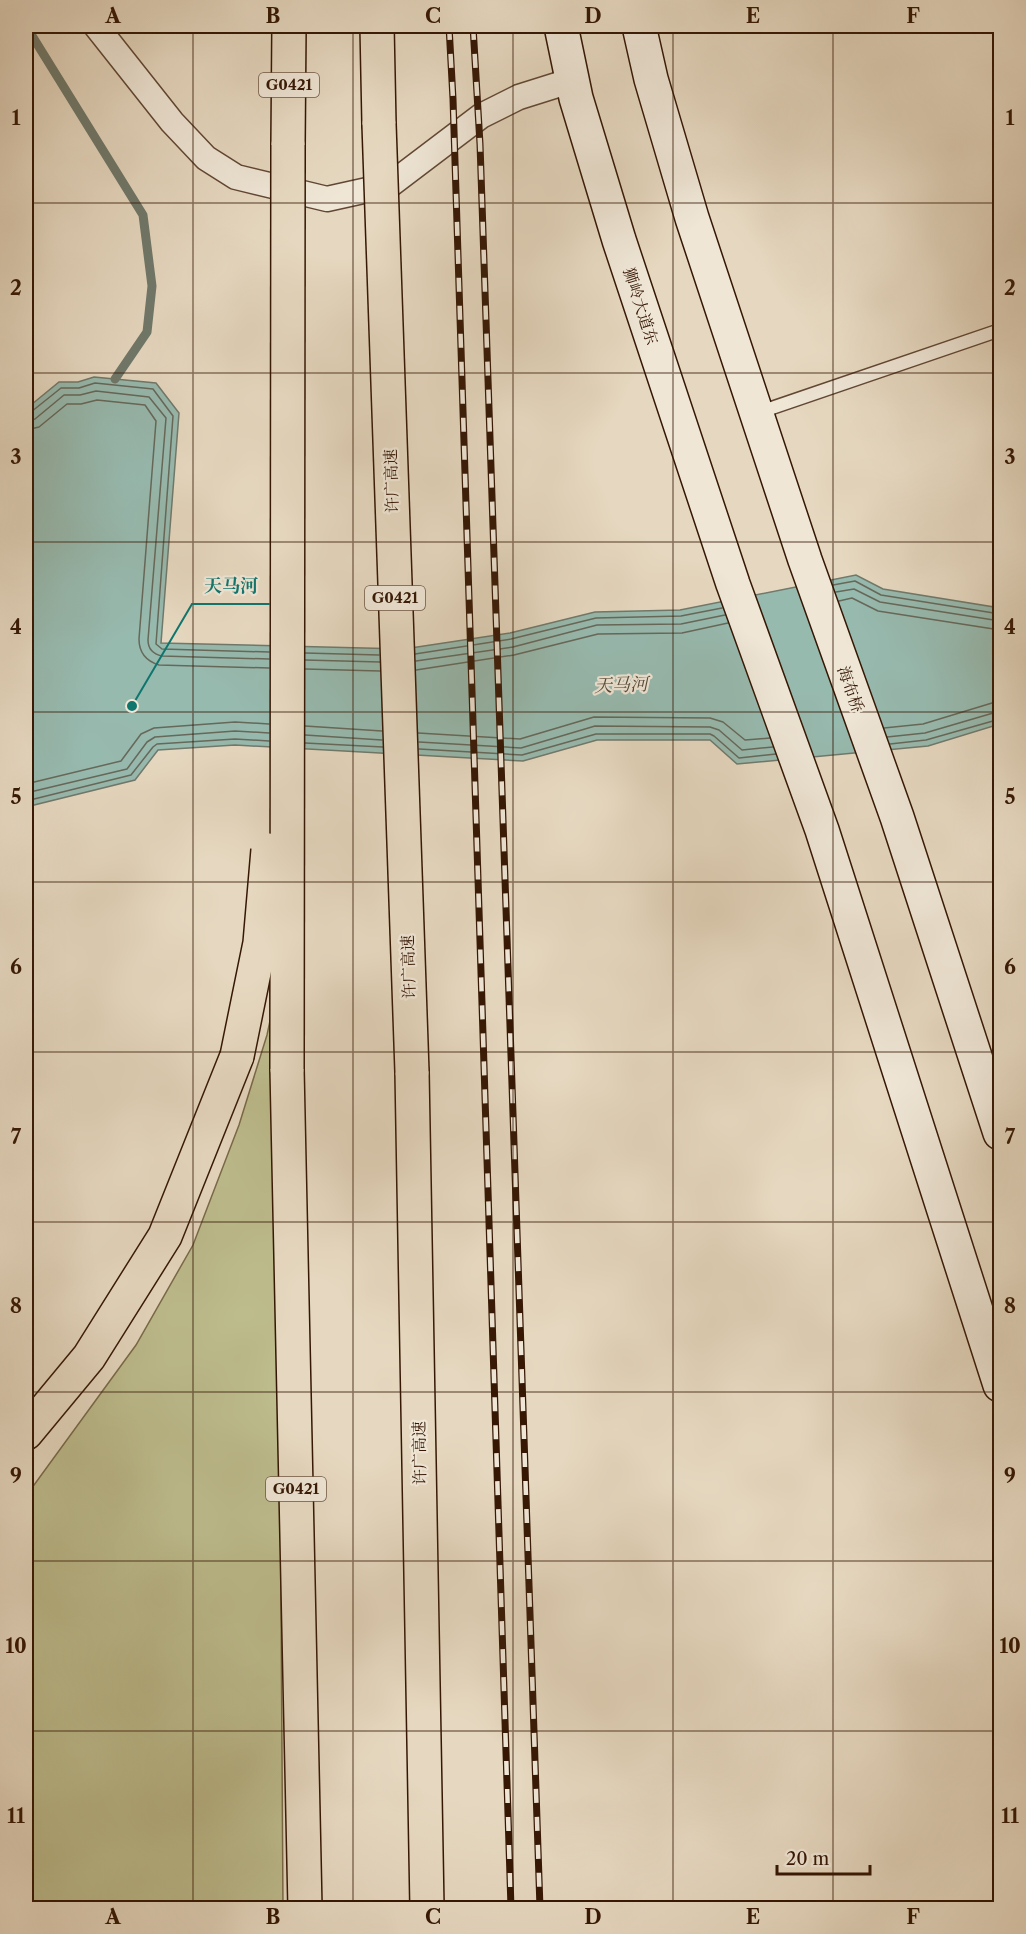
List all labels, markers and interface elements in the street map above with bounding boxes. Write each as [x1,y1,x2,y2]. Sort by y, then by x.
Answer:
text: A [104,4,121,28]
text: B [266,4,281,28]
text: C [425,4,441,28]
text: D [584,4,602,28]
text: E [746,4,760,28]
text: F [906,4,920,28]
road number: G0421 [259,73,319,97]
text: 1 [12,106,21,130]
text: 1 [1006,106,1015,130]
street label: 狮岭大道东 [619,265,663,347]
text: 2 [10,276,22,300]
text: 2 [1004,276,1016,300]
text: 3 [10,445,22,469]
text: 3 [1004,445,1016,469]
street label: 许广高速 [380,449,402,513]
callout: 天马河 [192,568,270,604]
text: 天马河 [204,575,258,597]
road number: G0421 [365,586,425,610]
text: 4 [10,615,22,639]
text: 4 [1004,615,1016,639]
street label: 海布桥 [833,663,869,715]
water label: 天马河 [594,673,651,697]
text: 5 [10,785,22,809]
text: 5 [1004,785,1016,809]
street label: 许广高速 [397,935,419,999]
text: 6 [10,955,22,979]
text: 6 [1004,955,1016,979]
text: 7 [11,1125,22,1149]
text: 7 [1005,1125,1016,1149]
text: 8 [10,1294,22,1318]
text: 8 [1004,1294,1016,1318]
street label: 许广高速 [408,1421,430,1485]
text: 9 [10,1464,22,1488]
text: 9 [1004,1464,1016,1488]
road number: G0421 [266,1477,326,1501]
text: 10 [5,1634,27,1658]
text: 10 [999,1634,1021,1658]
text: 11 [7,1804,25,1828]
text: 11 [1001,1804,1019,1828]
scale bar [777,1838,870,1876]
text: 20 m [786,1848,830,1870]
text: A [104,1905,121,1929]
text: B [266,1905,281,1929]
text: C [425,1905,441,1929]
text: D [584,1905,602,1929]
text: E [746,1905,760,1929]
text: F [906,1905,920,1929]

